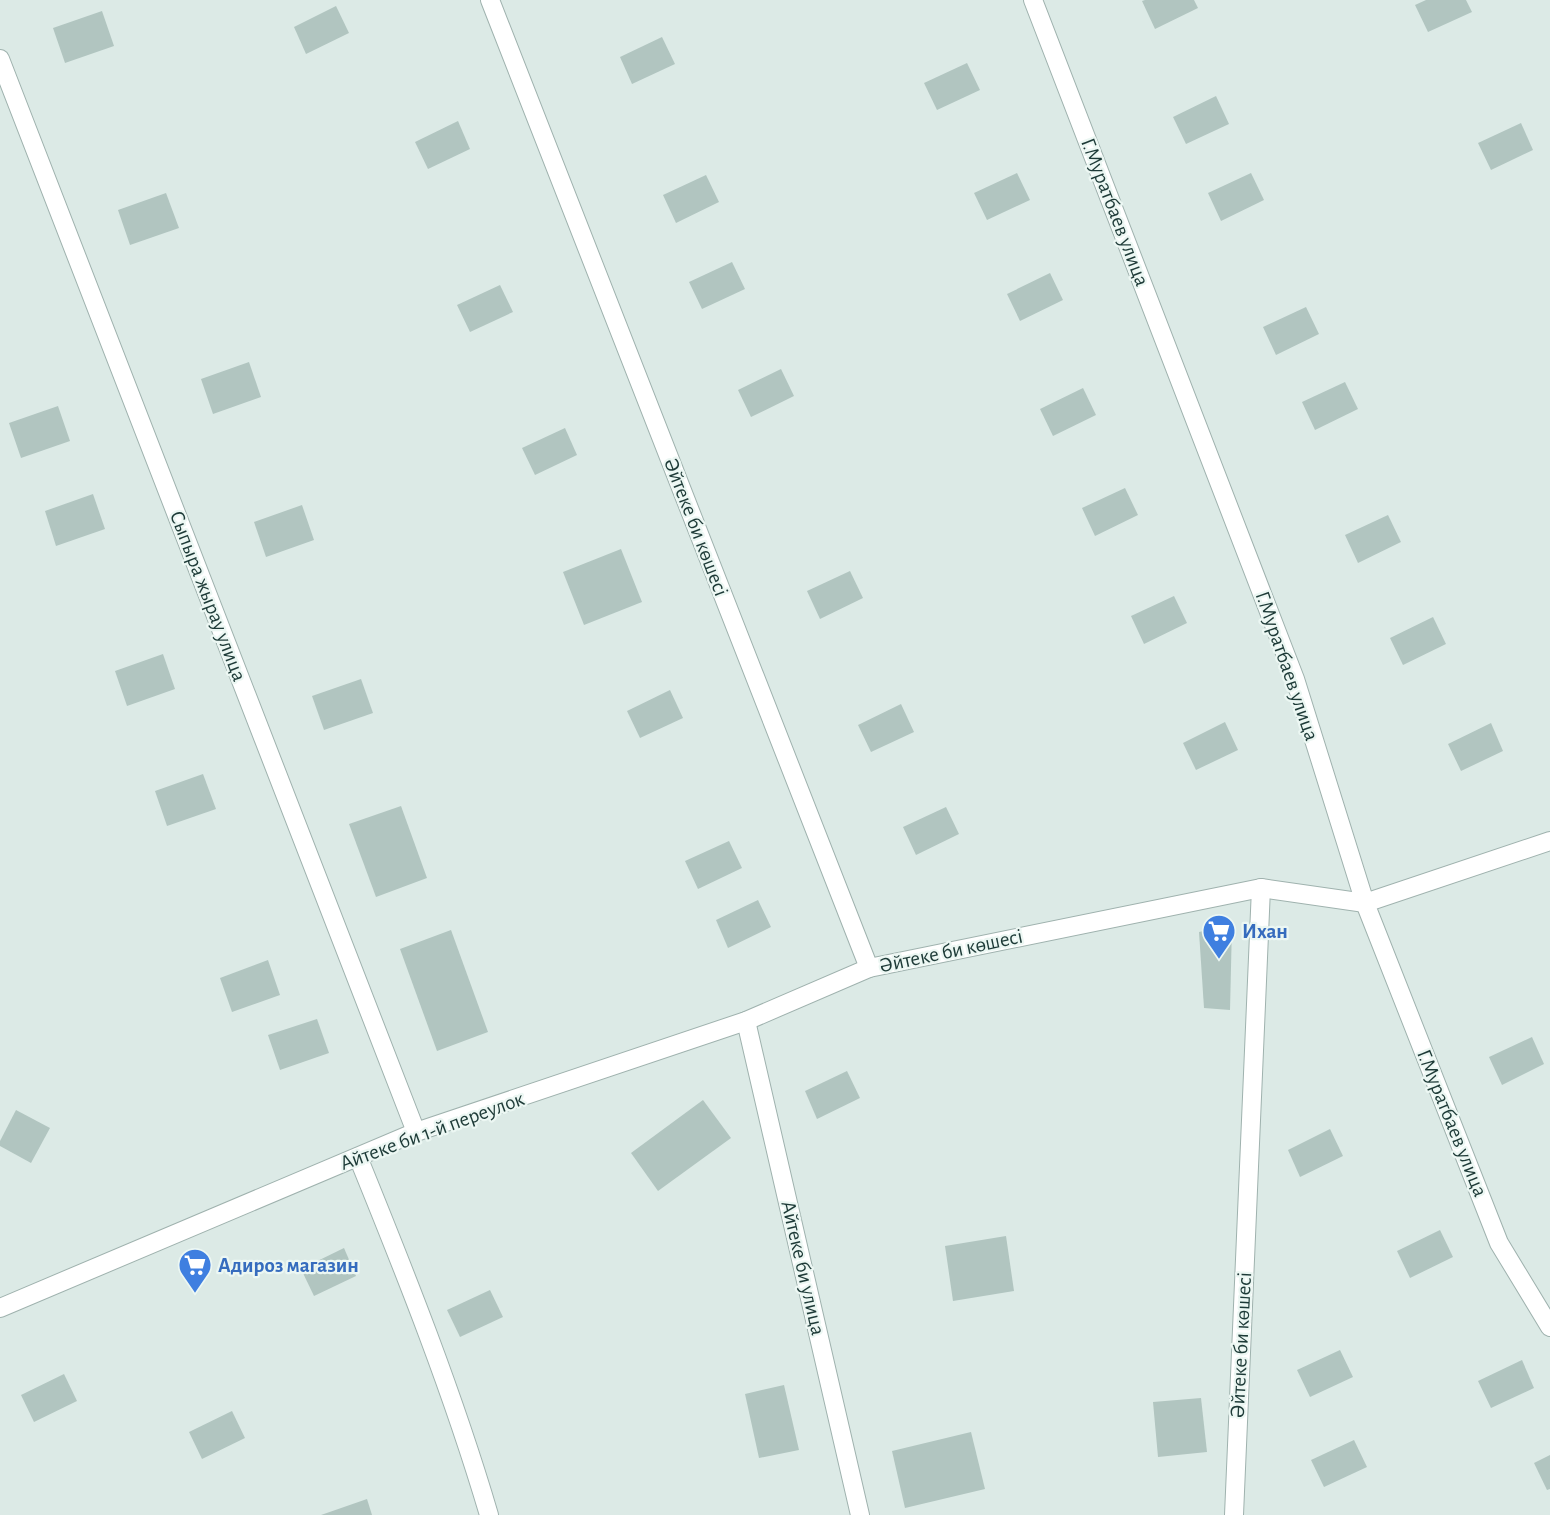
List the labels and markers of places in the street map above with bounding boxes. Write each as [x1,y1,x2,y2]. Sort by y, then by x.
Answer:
supermarket icon: Ихан [1201,913,1237,960]
place label: Ихан [1242,921,1288,942]
supermarket icon: Адироз магазин [177,1247,213,1294]
place label: Адироз магазин [218,1255,359,1276]

